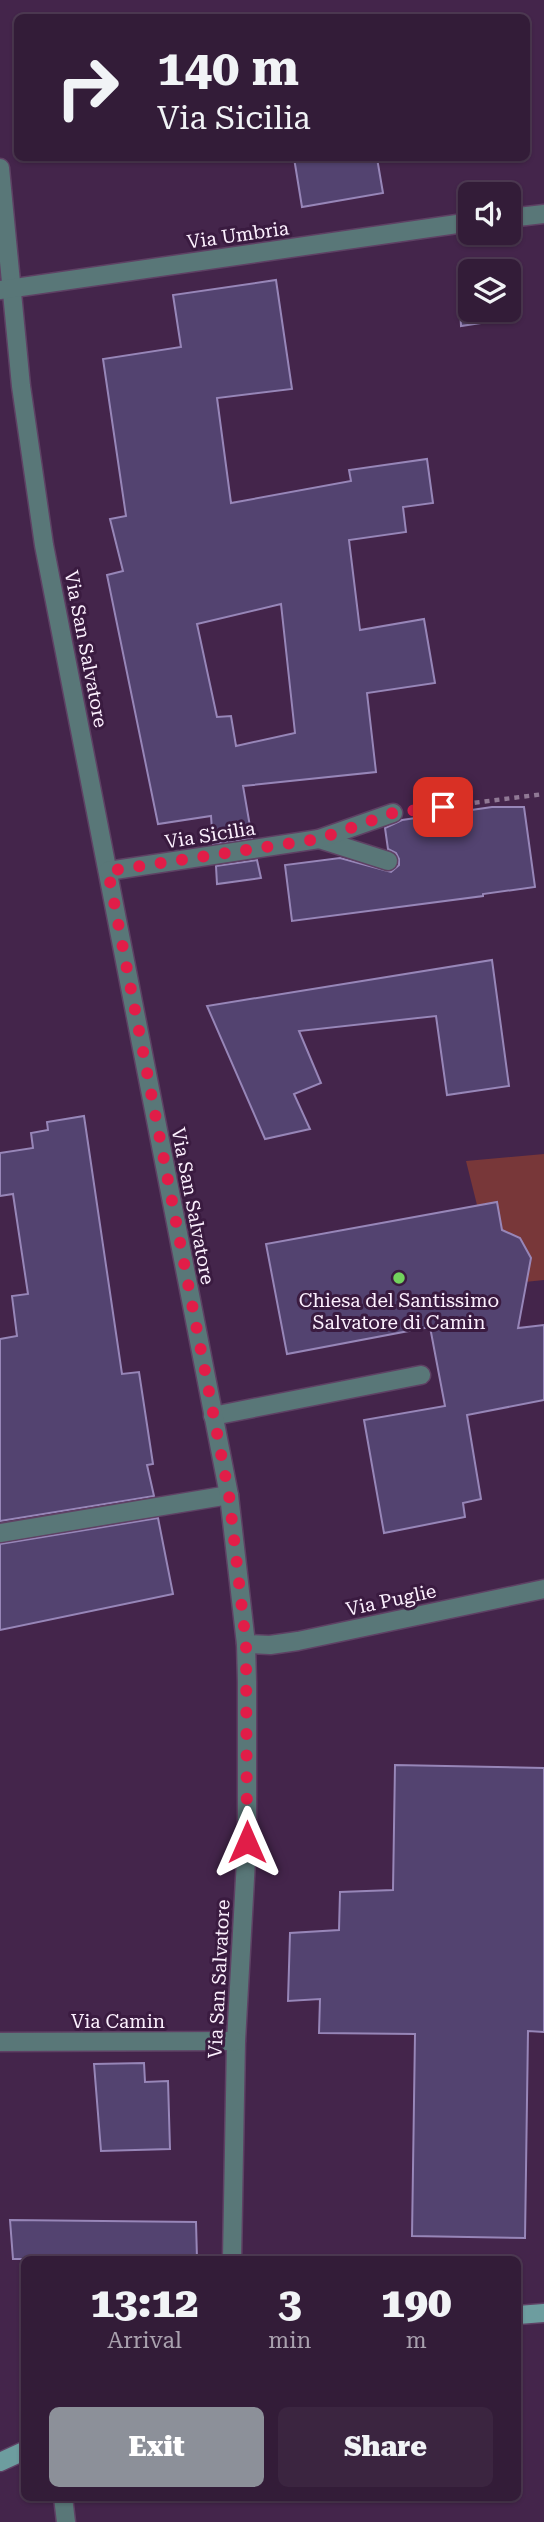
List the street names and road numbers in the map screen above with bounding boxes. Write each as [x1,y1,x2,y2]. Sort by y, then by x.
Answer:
street label: Via Umbria [186,216,291,254]
street label: Via San Salvatore [60,569,112,729]
street label: Via Sicilia [163,816,258,853]
street label: Via San Salvatore [167,1126,219,1286]
street label: Via Puglie [344,1579,438,1621]
street label: Via San Salvatore [203,1899,235,2059]
street label: Via Camin [71,2010,165,2033]

